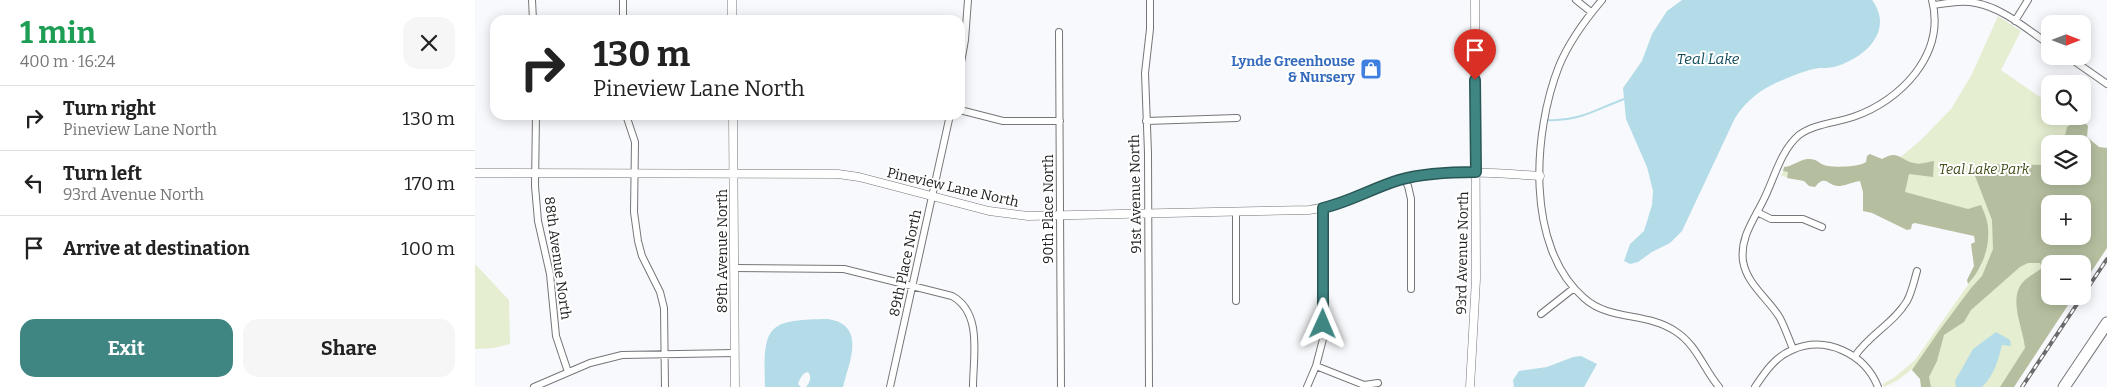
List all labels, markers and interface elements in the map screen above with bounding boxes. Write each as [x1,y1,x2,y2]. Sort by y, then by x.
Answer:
text: 1 min [20,15,96,51]
north arrow [2041,15,2091,65]
map controls [2041,15,2091,305]
button: close [403,17,455,69]
pin [1454,29,1496,80]
text: 130 m [593,33,690,75]
icon: right [510,35,575,100]
icon: arrive [1461,36,1489,64]
water label: Teal Lake [1677,50,1740,68]
text: 400 m · 16:24 [20,52,115,71]
place label: Lynde Greenhouse & Nursery [1231,53,1355,86]
shop icon: Lynde Greenhouse & Nursery [1359,57,1383,81]
text: Pineview Lane North [593,75,805,102]
button: search [2041,75,2091,125]
text: Turn right [63,97,156,120]
icon: right [20,104,48,132]
text: 130 m [402,107,455,130]
text: Pineview Lane North [63,120,217,139]
street label: 91st Avenue North [1126,134,1145,254]
button: layers [2041,135,2091,185]
street label: 90th Place North [1040,154,1057,264]
park label: Teal Lake Park [1939,161,2030,178]
text: Turn left [63,162,142,185]
street label: Pineview Lane North [885,164,1021,211]
icon: left [20,169,48,197]
text: 170 m [404,172,455,195]
text: 93rd Avenue North [63,185,204,204]
street label: 89th Avenue North [714,189,731,313]
street label: 93rd Avenue North [1453,191,1472,315]
button: + [2041,195,2091,245]
street label: 88th Avenue North [540,196,575,321]
street label: 89th Place North [886,208,925,318]
icon: arrive [20,234,48,262]
text: Arrive at destination [63,237,250,260]
text: 100 m [401,237,455,260]
button: − [2041,255,2091,305]
position arrow [1296,297,1348,349]
button: Exit [20,319,233,377]
button: Share [243,319,455,377]

